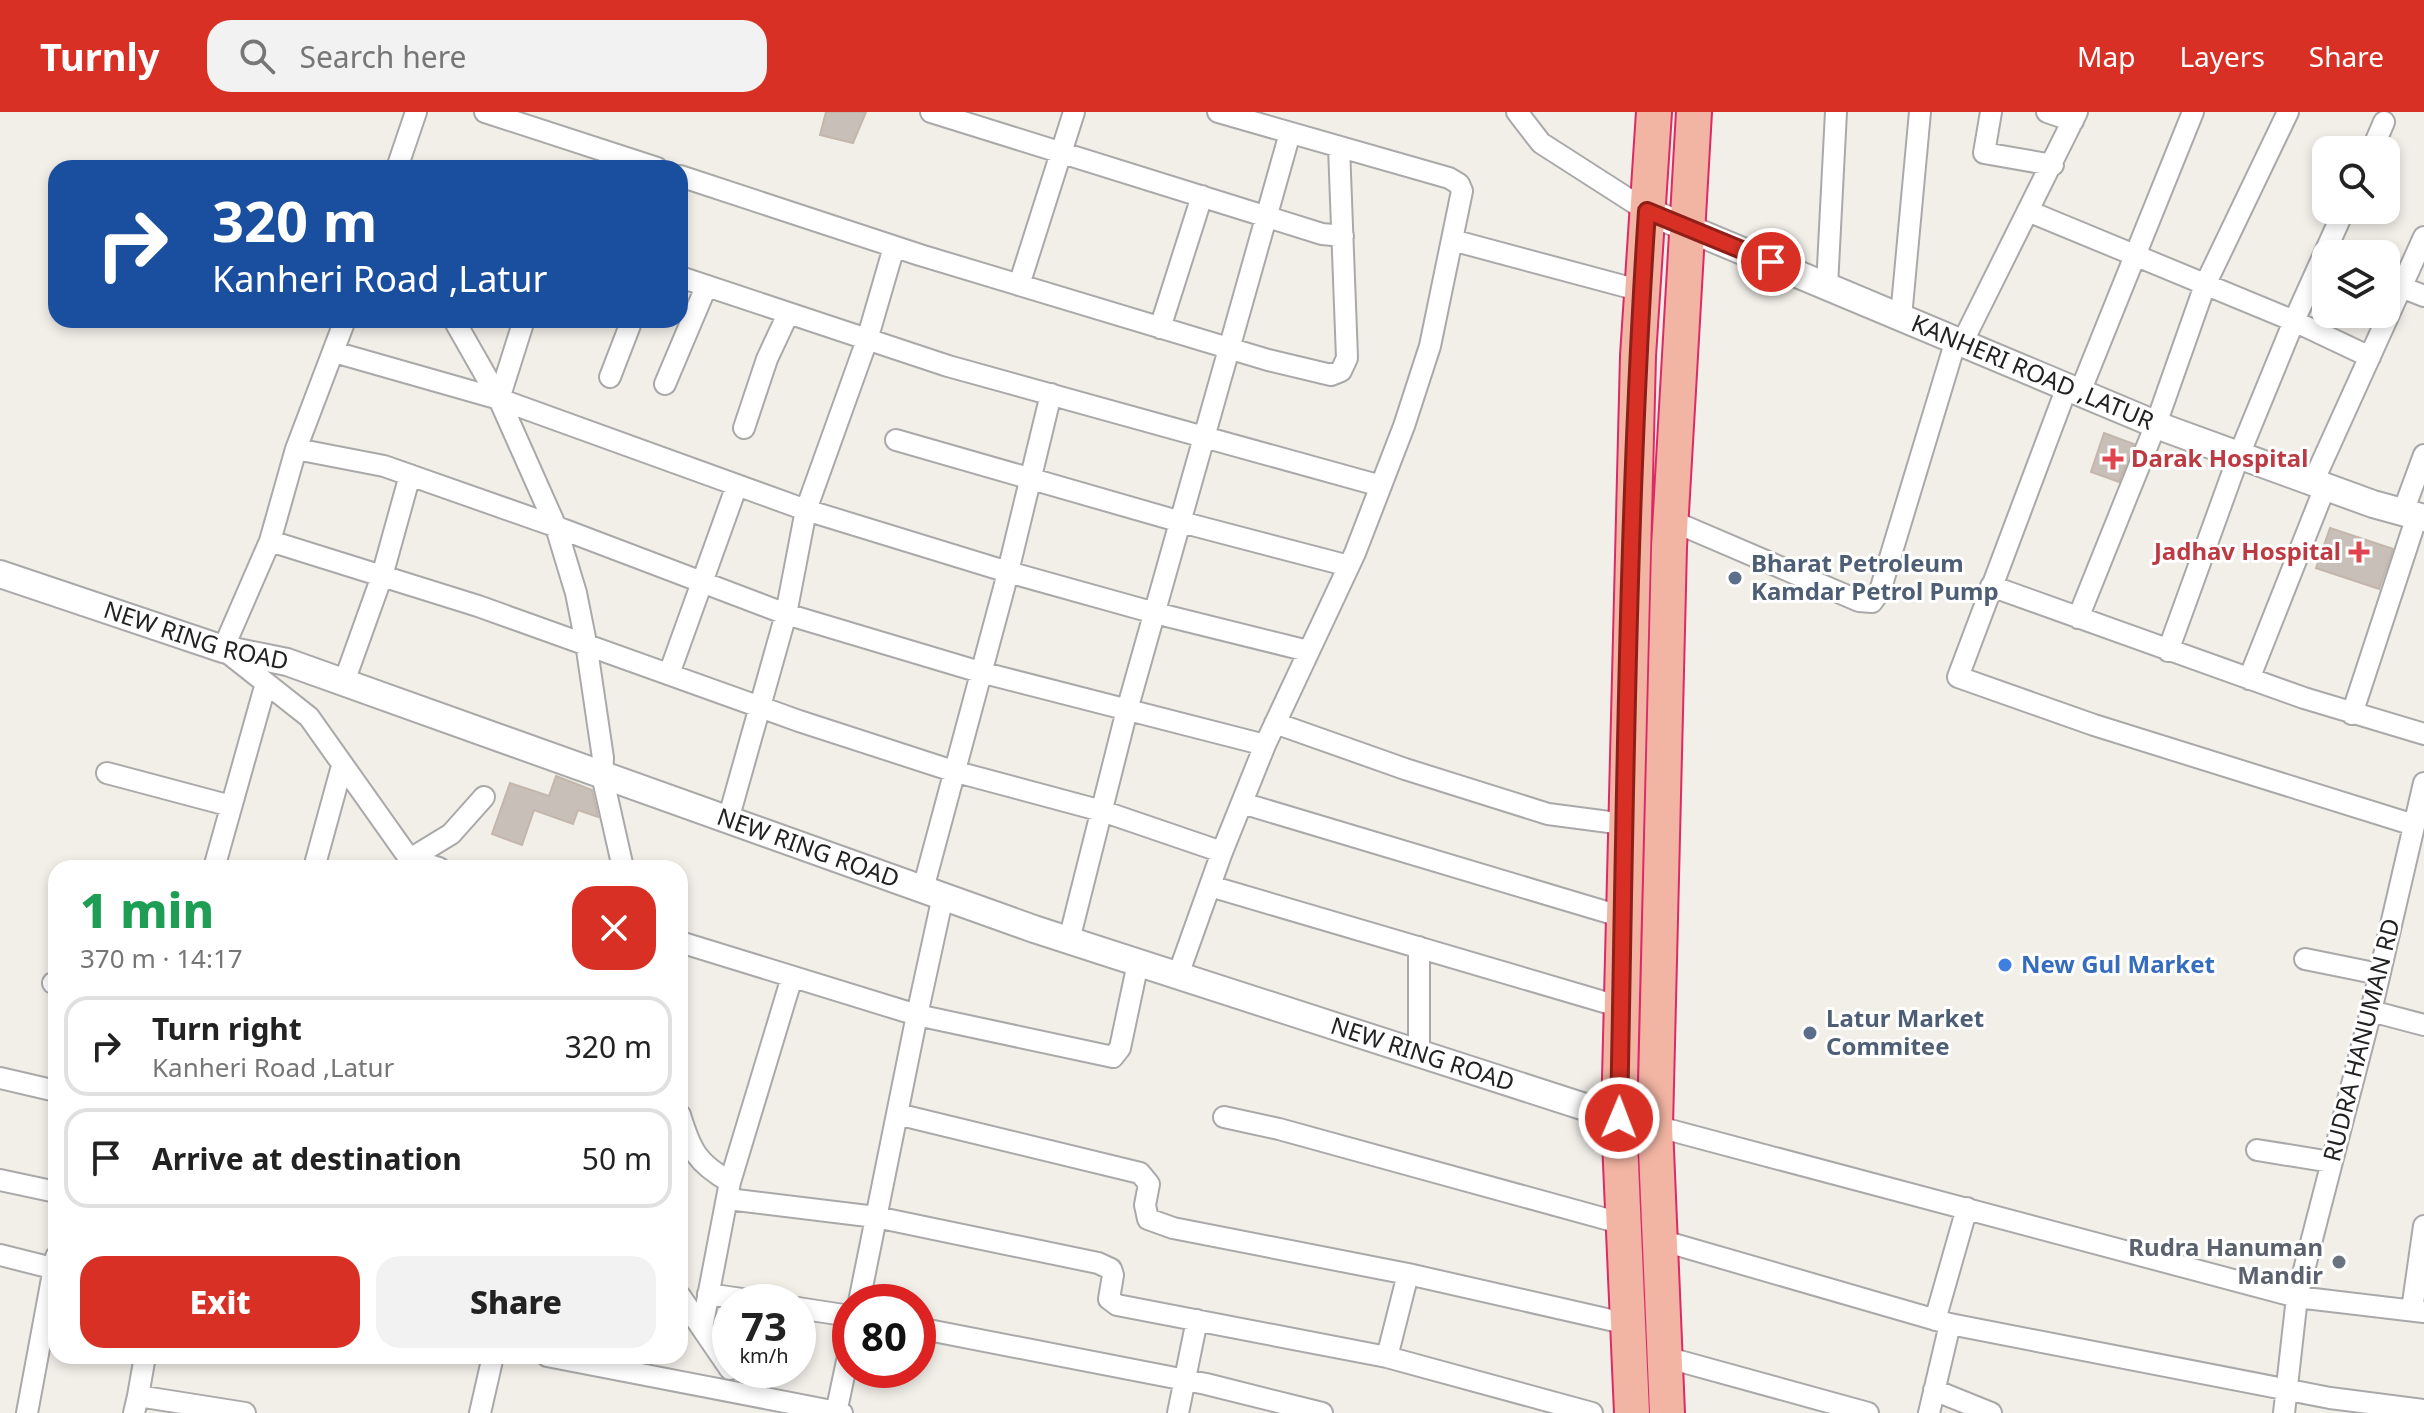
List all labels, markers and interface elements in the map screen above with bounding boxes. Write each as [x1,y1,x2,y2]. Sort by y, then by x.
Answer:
search box [207,20,767,92]
text: Turnly [40,30,159,82]
icon: search [235,34,279,78]
text: Search here [299,36,466,77]
text: Map [2077,37,2135,75]
text: Layers [2179,37,2265,75]
text: Share [2309,37,2384,75]
map controls [2312,136,2400,328]
button: search [2312,136,2400,224]
text: 320 m [212,182,377,258]
icon: right [80,192,184,296]
pin [1737,228,1805,296]
icon: arrive [1749,240,1793,284]
button: layers [2312,240,2400,328]
text: Kanheri Road ,Latur [212,254,547,303]
street label: KANHERI ROAD ,LATUR [1907,306,2159,437]
place label: Darak Hospital [2131,441,2308,474]
marker: Darak Hospital [2102,448,2124,470]
place label: Jadhav Hospital [2152,534,2341,567]
marker: Jadhav Hospital [2348,541,2370,563]
place label: Bharat Petroleum Kamdar Petrol Pump [1751,546,1999,607]
marker: Bharat Petroleum Kamdar Petrol Pump [1726,569,1744,587]
street label: NEW RING ROAD [100,592,292,677]
street label: NEW RING ROAD [713,799,904,895]
text: 1 min [80,877,214,942]
button: close [572,886,656,970]
street label: RUDRA HANUMAN RD [2314,915,2407,1165]
text: 370 m · 14:17 [80,940,243,976]
place label: New Gul Market [2021,947,2215,980]
marker: New Gul Market [1996,956,2014,974]
place label: Latur Market Commitee [1826,1001,1984,1062]
text: Turn right [152,1008,302,1049]
street label: NEW RING ROAD [1327,1008,1519,1098]
icon: right [84,1024,128,1068]
marker: Latur Market Commitee [1801,1024,1819,1042]
text: 320 m [565,1026,652,1067]
text: Kanheri Road ,Latur [152,1049,394,1085]
position arrow [1577,1076,1661,1160]
icon: arrive [84,1136,128,1180]
text: Arrive at destination [152,1138,462,1179]
text: 50 m [582,1138,652,1179]
place label: Rudra Hanuman Mandir [2128,1230,2323,1291]
marker: Rudra Hanuman Mandir [2330,1253,2348,1271]
button: Exit [80,1256,360,1348]
button: Share [376,1256,656,1348]
speed limit sign: 80 [832,1284,936,1388]
text: 73 [741,1298,787,1353]
text: km/h [739,1342,789,1369]

